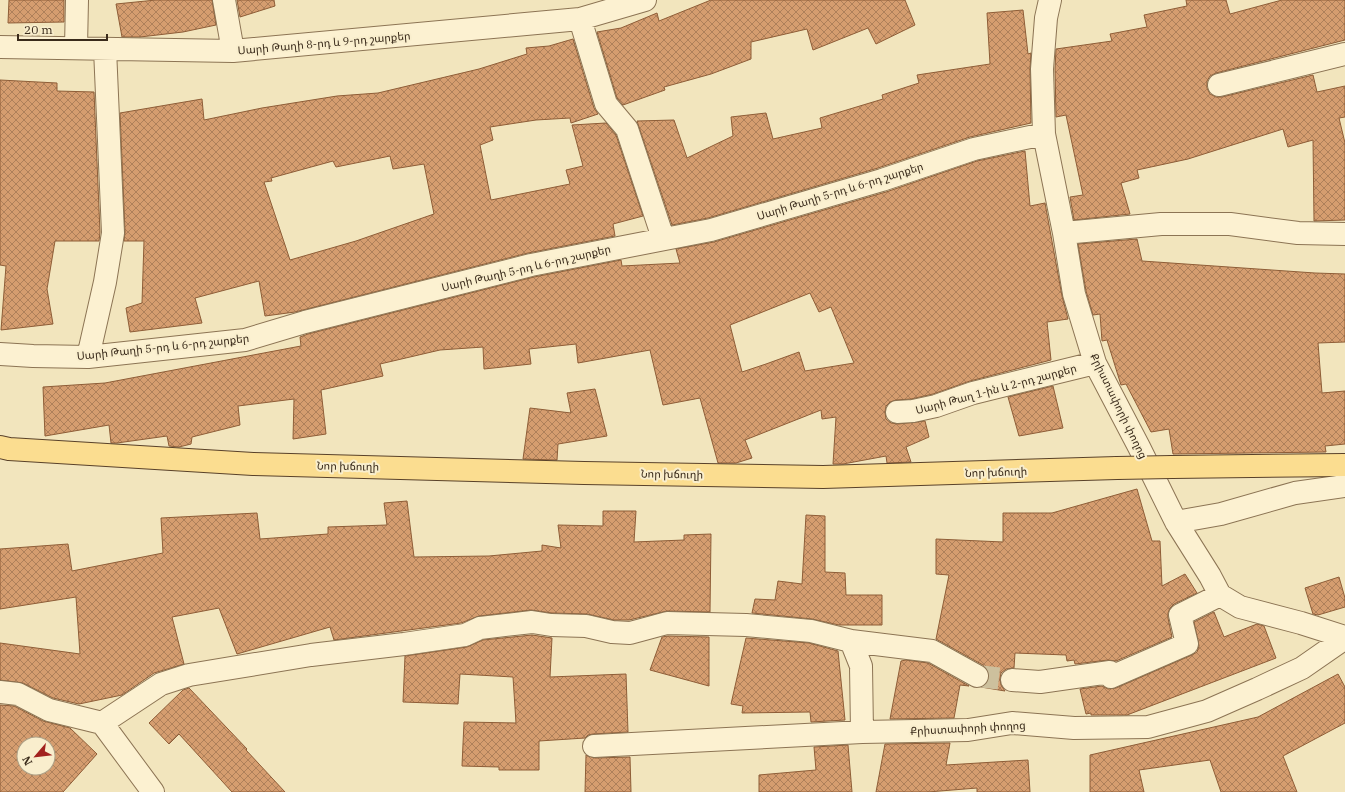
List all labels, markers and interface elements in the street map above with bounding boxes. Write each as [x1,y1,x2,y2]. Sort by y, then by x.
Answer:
scale bar [18,16,107,42]
text: 20 m [24,22,53,37]
street label: Սարի Թաղի 8-րդ և 9-րդ շարքեր [237,28,411,58]
street label: Սարի Թաղի 5-րդ և 6-րդ շարքեր [755,159,925,223]
street label: Սարի Թաղի 5-րդ և 6-րդ շարքեր [440,242,612,294]
street label: Սարի Թաղի 5-րդ և 6-րդ շարքեր [76,331,250,363]
street label: Քրիստափորի փողոց [1087,351,1151,461]
street label: Սարի Թաղ 1-ին և 2-րդ շարքեր [914,361,1078,417]
street label: Նոր խճուղի [317,458,379,474]
street label: Նոր խճուղի [965,464,1027,480]
street label: Նոր խճուղի [641,466,703,482]
street label: Քրիստափորի փողոց [910,718,1026,738]
north arrow [16,736,56,776]
text: N [19,753,35,768]

